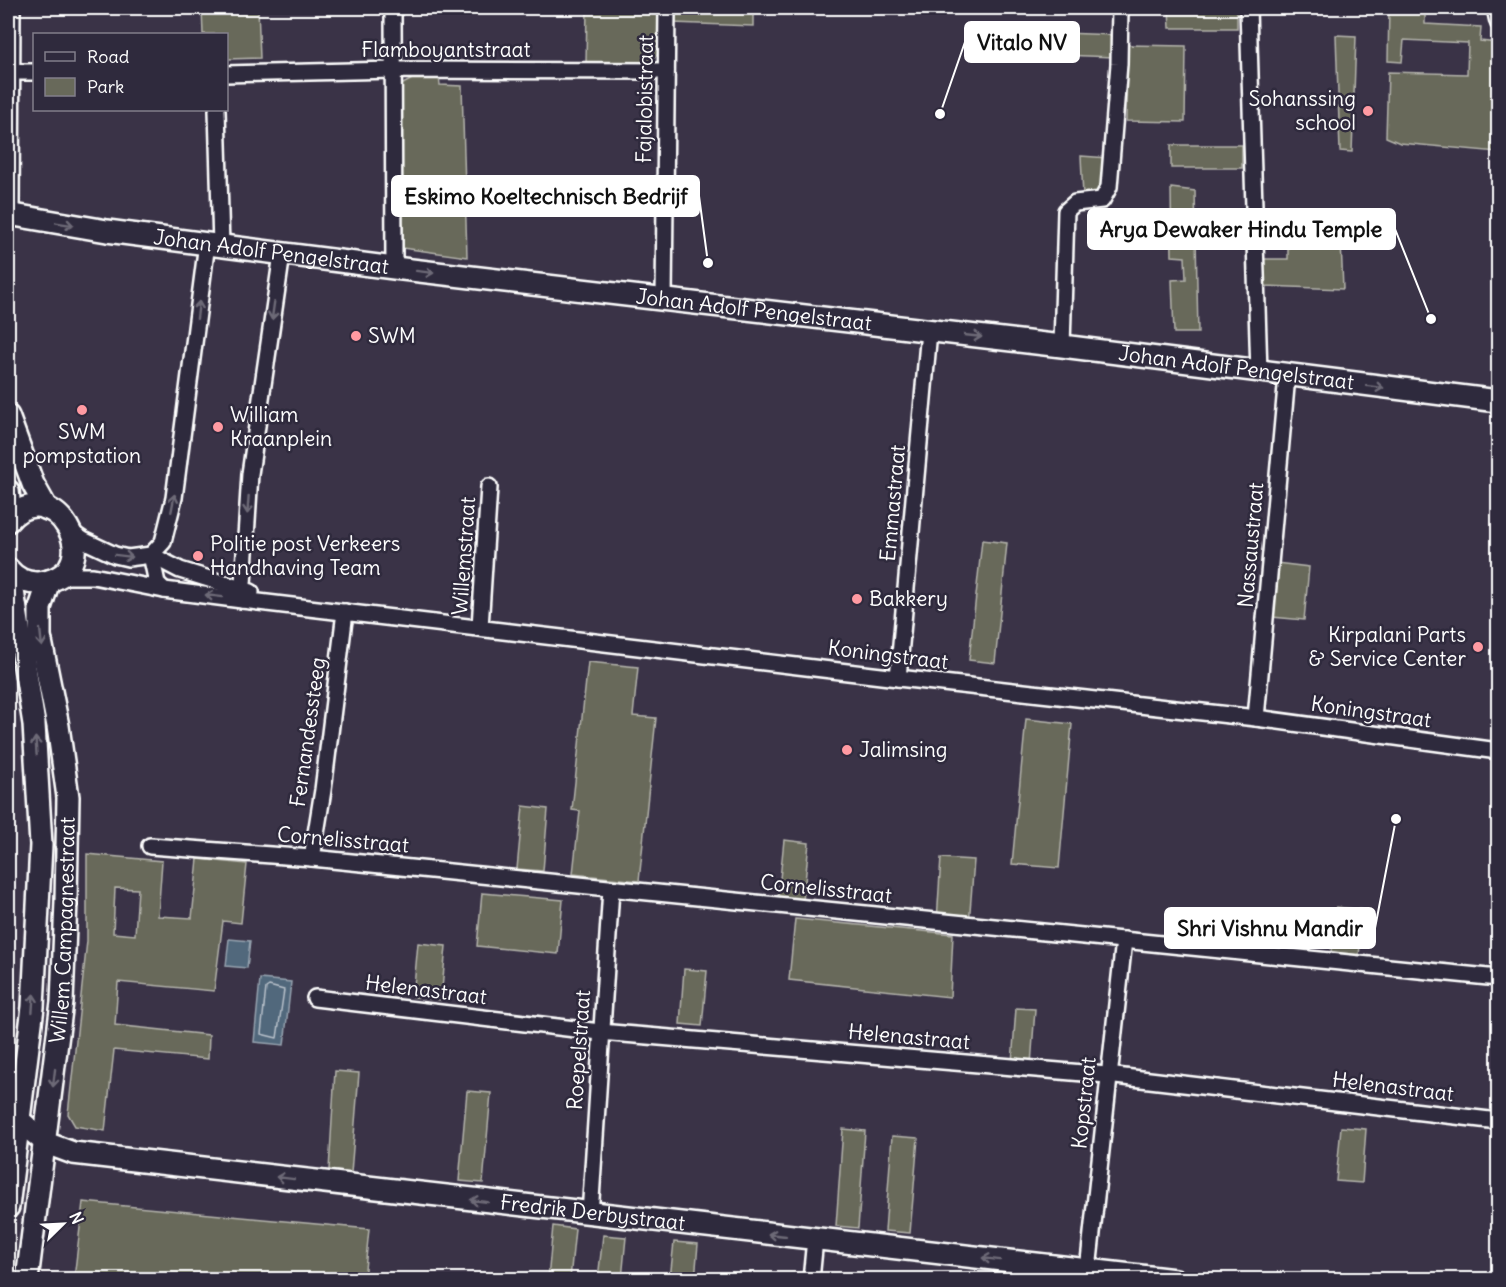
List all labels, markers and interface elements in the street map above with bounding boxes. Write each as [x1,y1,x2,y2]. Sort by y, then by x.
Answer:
callout: Vitalo NV [965,22,1079,62]
text: Vitalo NV [977,28,1067,56]
legend [33,33,228,111]
street label: Fajalobistraat [630,35,659,163]
street label: Flamboyantstraat [361,36,531,63]
text: Road [87,45,130,68]
text: Park [87,75,124,98]
place label: Sohanssing school [1249,85,1356,136]
marker: Sohanssing school [1361,104,1375,118]
callout: Eskimo Koeltechnisch Bedrijf [392,176,699,216]
text: Eskimo Koeltechnisch Bedrijf [404,182,689,210]
callout: Arya Dewaker Hindu Temple [1088,209,1395,249]
text: Arya Dewaker Hindu Temple [1100,215,1383,243]
one-way arrow [55,219,74,230]
street label: Johan Adolf Pengelstraat [152,223,391,280]
one-way arrow [414,267,434,278]
street label: Johan Adolf Pengelstraat [634,282,873,337]
one-way arrow [193,301,204,320]
one-way arrow [267,301,278,321]
place label: SWM [368,322,416,349]
marker: SWM [349,329,363,343]
one-way arrow [963,331,983,342]
street label: Johan Adolf Pengelstraat [1117,339,1356,396]
one-way arrow [1365,381,1384,392]
place label: William Kraanplein [230,401,332,452]
marker: SWM pompstation [75,403,89,417]
place label: SWM pompstation [23,418,141,469]
marker: William Kraanplein [211,420,225,434]
street label: Emmastraat [874,444,911,562]
street label: Nassaustraat [1232,481,1269,609]
one-way arrow [168,494,179,514]
one-way arrow [242,494,253,514]
street label: Willemstraat [446,496,481,616]
place label: Politie post Verkeers Handhaving Team [210,530,400,581]
marker: Politie post Verkeers Handhaving Team [191,549,205,563]
one-way arrow [113,551,133,562]
place label: Bakkery [869,585,948,612]
one-way arrow [205,591,224,602]
marker: Bakkery [850,592,864,606]
place label: Kirpalani Parts & Service Center [1309,621,1466,672]
one-way arrow [36,627,47,647]
street label: Koningstraat [826,634,950,675]
marker: Kirpalani Parts & Service Center [1471,640,1485,654]
street label: Fernandessteeg [284,655,331,808]
street label: Koningstraat [1309,690,1433,733]
place label: Jalimsing [859,736,948,763]
one-way arrow [30,737,41,757]
marker: Jalimsing [840,743,854,757]
street label: Willem Campagnestraat [43,816,81,1045]
street label: Cornelisstraat [276,820,410,859]
street label: Cornelisstraat [759,868,893,909]
callout: Shri Vishnu Mandir [1165,908,1375,948]
text: Shri Vishnu Mandir [1177,914,1364,942]
street label: Helenastraat [364,969,488,1010]
street label: Roepelstraat [561,989,596,1111]
one-way arrow [27,994,38,1014]
street label: Helenastraat [847,1018,971,1055]
street label: Kopstraat [1065,1056,1102,1150]
street label: Helenastraat [1331,1066,1455,1107]
one-way arrow [48,1068,59,1088]
one-way arrow [275,1173,295,1184]
street label: Fredrik Derbystraat [499,1188,687,1236]
north arrow [33,1194,93,1254]
one-way arrow [469,1196,489,1207]
text: N [65,1209,88,1227]
one-way arrow [767,1229,787,1240]
one-way arrow [982,1253,1002,1264]

